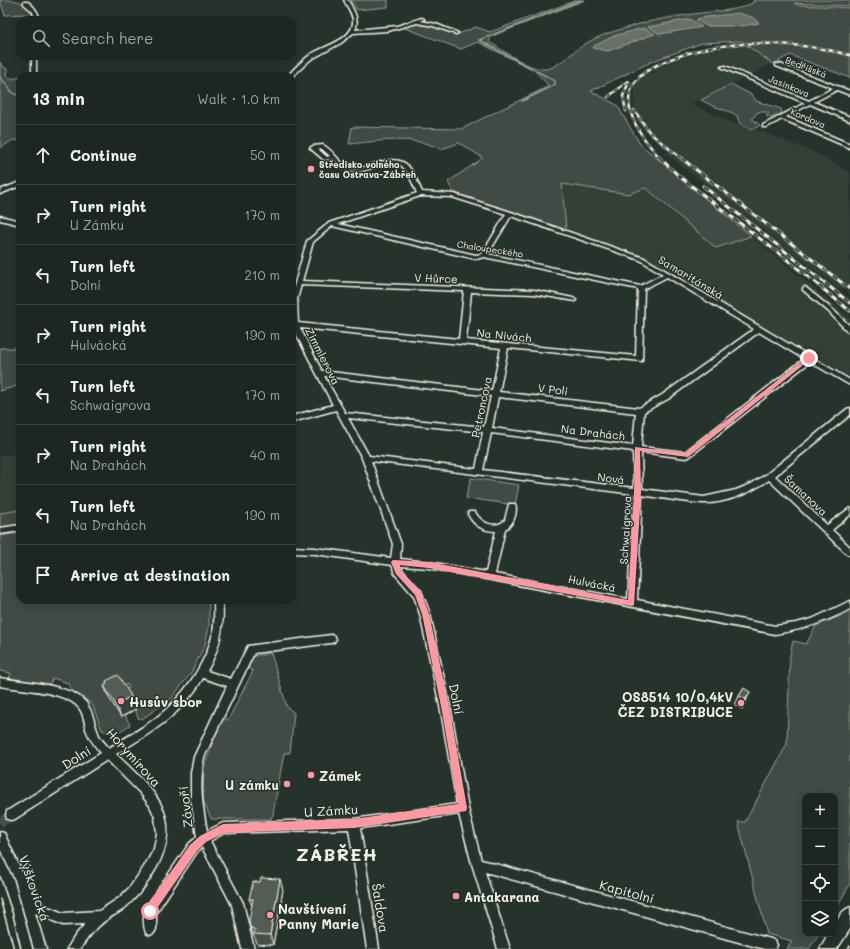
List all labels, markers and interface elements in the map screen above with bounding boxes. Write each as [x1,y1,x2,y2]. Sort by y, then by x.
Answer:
search box [16,16,296,60]
icon: search [30,27,52,49]
text: Search here [62,28,153,48]
street label: Bedřišská [784,54,829,80]
street label: Jasinkova [767,73,811,99]
text: 13 min [32,87,85,109]
text: Walk · 1.0 km [197,90,280,107]
street label: Kordova [789,106,827,130]
icon: ahead [32,144,54,166]
text: Continue [70,145,137,165]
text: 50 m [250,146,280,163]
place label: Středisko volného času Ostrava-Zábřeh [319,159,416,180]
marker: Středisko volného času Ostrava-Zábřeh [306,164,316,174]
text: Turn right [70,196,147,216]
icon: right [32,204,54,226]
text: 170 m [244,206,280,223]
text: U Zámku [70,216,124,233]
street label: Chaloupeckého [456,238,525,260]
street label: Samaritánská [656,252,726,302]
text: Turn left [70,256,135,276]
icon: left [32,264,54,286]
text: 210 m [244,266,280,283]
street label: V Hůrce [414,270,458,286]
text: Dolní [70,276,101,293]
text: Turn right [70,316,147,336]
icon: right [32,324,54,346]
street label: Zimmlerova [302,325,344,387]
street label: Na Nivách [476,325,532,345]
text: 190 m [244,326,280,343]
text: Hulvácká [70,336,127,353]
route end [800,349,818,367]
street label: Petroncova [467,375,495,439]
text: Turn left [70,376,135,396]
street label: V Poli [537,380,569,398]
icon: left [32,384,54,406]
text: 170 m [244,386,280,403]
text: Schwaigrova [70,396,151,413]
street label: Na Drahách [560,421,626,443]
text: Turn right [70,436,147,456]
icon: right [32,444,54,466]
text: 40 m [250,446,280,463]
text: Na Drahách [70,456,146,473]
street label: Nová [597,469,625,487]
street label: Šamanova [781,471,831,519]
street label: Schwaigrova [616,495,634,565]
text: Turn left [70,496,135,516]
icon: left [32,504,54,526]
text: 190 m [244,506,280,523]
text: Na Drahách [70,516,146,533]
icon: arrive [32,564,54,586]
text: Arrive at destination [70,565,230,585]
street label: Hulvácká [567,571,617,595]
street label: Dolní [446,682,468,716]
place label: OS8514 10/0,4kV ČEZ DISTRIBUCE [618,688,733,720]
place label: Husův sbor [129,693,202,710]
marker: Husův sbor [116,696,126,706]
marker: OS8514 10/0,4kV ČEZ DISTRIBUCE [736,698,746,708]
street label: Horymírova [103,724,165,790]
street label: Dolní [58,742,94,772]
place label: Zámek [319,767,361,784]
marker: Zámek [306,770,316,780]
place label: U zámku [225,776,279,793]
marker: U zámku [282,779,292,789]
street label: Závoří [174,785,196,829]
map controls [802,793,838,937]
button: + [802,793,838,829]
street label: U Zámku [304,800,358,820]
button: − [802,829,838,865]
district label: ZÁBŘEH [296,842,378,866]
street label: Výškovická [16,853,54,923]
button: locate [802,865,838,901]
street label: Kapitolní [598,876,656,906]
street label: Šaldova [369,882,393,934]
place label: Antakarana [464,888,539,905]
marker: Antakarana [451,891,461,901]
place label: Navštívení Panny Marie [278,900,359,933]
button: layers [802,901,838,937]
route start [141,902,159,920]
marker: Navštívení Panny Marie [265,910,275,920]

